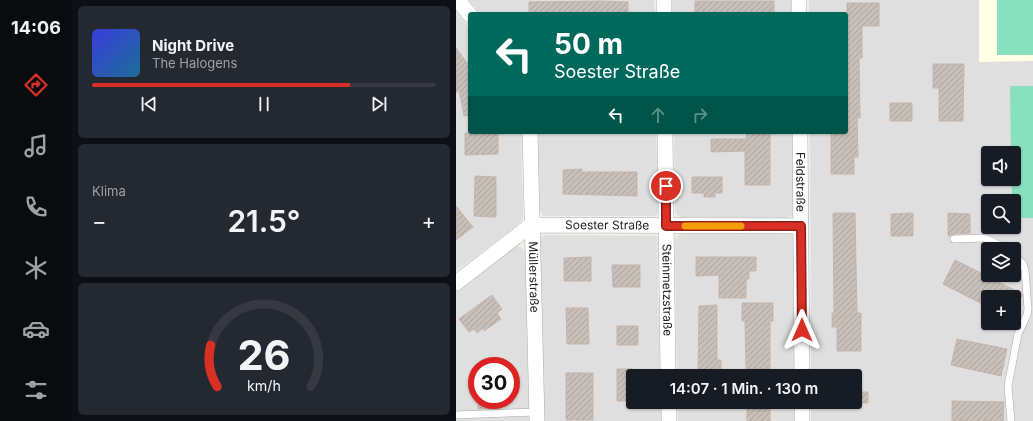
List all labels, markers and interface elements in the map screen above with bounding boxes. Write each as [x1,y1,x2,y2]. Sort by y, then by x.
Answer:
text: 14:06 [11,17,61,38]
text: 50 m [554,27,623,61]
icon: left [488,28,540,80]
text: Night Drive [152,36,234,55]
text: The Halogens [152,55,237,71]
text: Soester Straße [554,61,680,82]
icon: directions [22,71,50,99]
icon: previous [138,93,160,115]
icon: pause [253,93,275,115]
icon: next [368,93,390,115]
icon: left [605,104,627,126]
icon: ahead [647,104,669,126]
icon: right [689,104,711,126]
icon: music [22,132,50,160]
map controls [981,146,1021,330]
button: sound [981,146,1021,186]
street label: Feldstraße [793,152,809,212]
pin [649,169,683,203]
icon: arrive [655,175,677,197]
text: Klima [92,183,126,199]
icon: phone [22,193,50,221]
button: search [981,194,1021,234]
text: 21.5° [227,203,301,239]
text: − [92,208,107,234]
text: + [421,208,436,234]
street label: Soester Straße [565,217,649,232]
street label: Müllerstraße [526,241,542,313]
button: layers [981,242,1021,282]
street label: Steinmetzstraße [659,244,676,336]
icon: climate [22,254,50,282]
button: + [981,290,1021,330]
position arrow [781,309,823,351]
icon: car [22,315,50,343]
text: 26 [237,330,291,380]
speed limit sign: 30 [468,357,520,409]
icon: filters [22,376,50,404]
text: km/h [247,376,281,393]
text: 14:07 · 1 Min. · 130 m [670,379,818,398]

